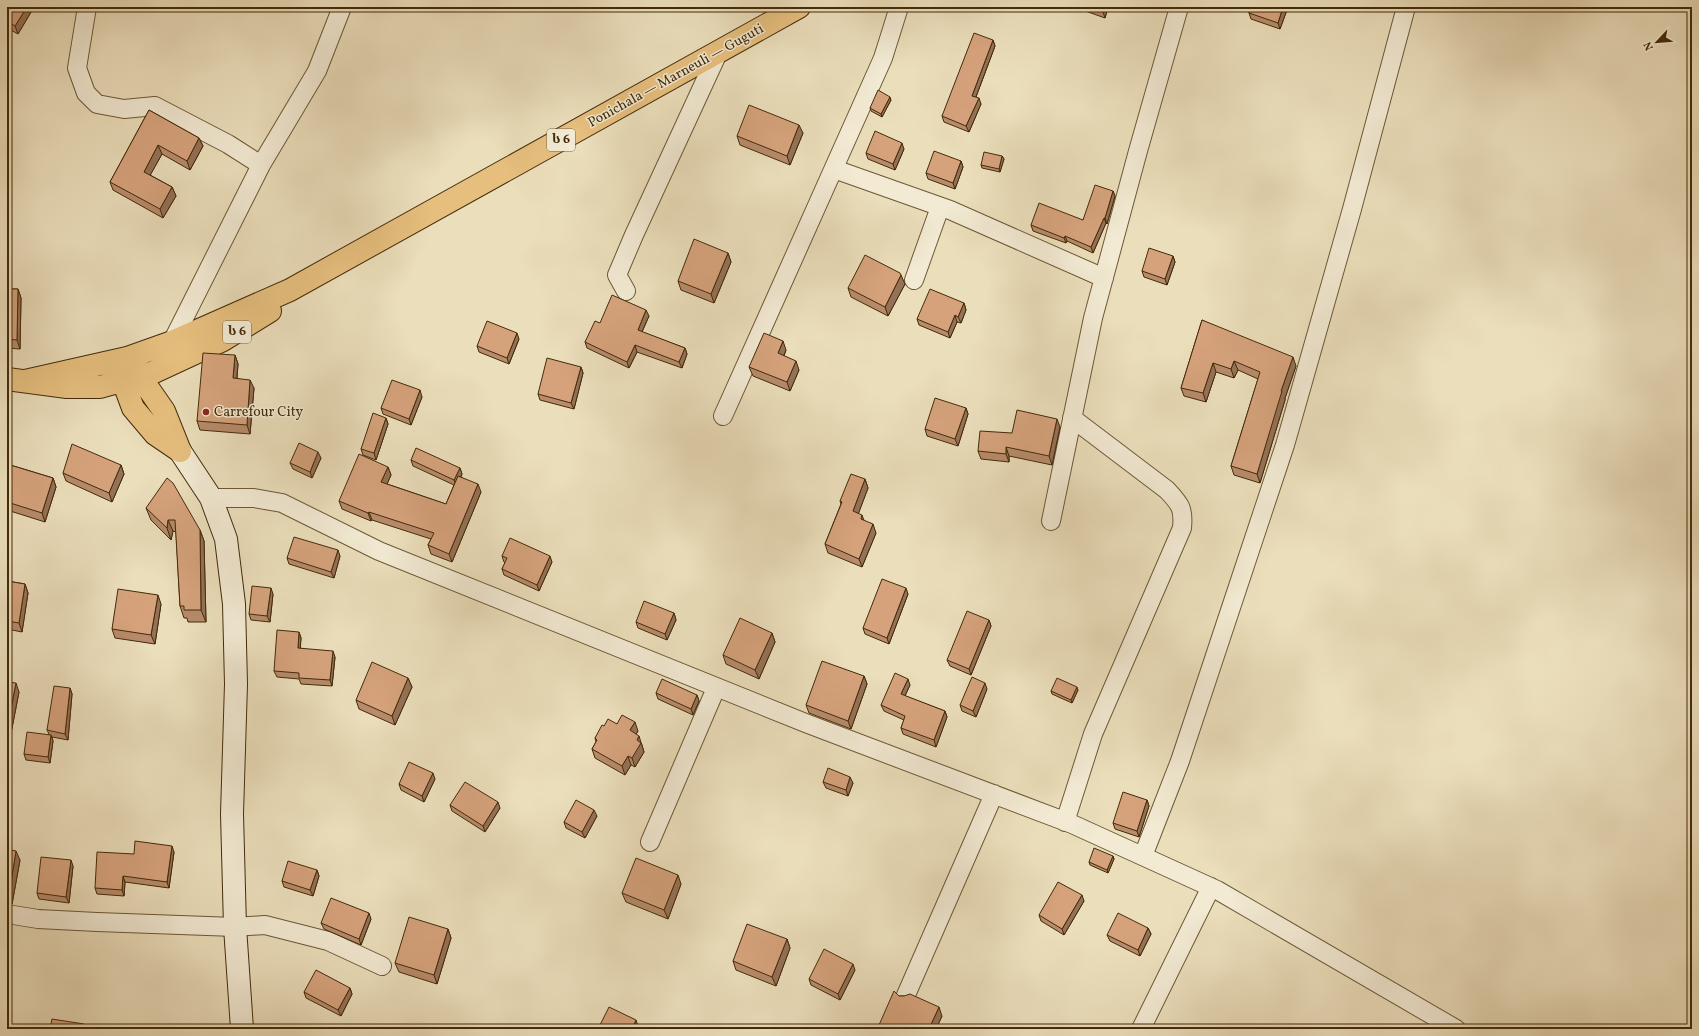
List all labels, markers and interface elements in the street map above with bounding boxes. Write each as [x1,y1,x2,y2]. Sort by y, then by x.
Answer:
street label: Ponichala — Marneuli — Guguti [585,20,767,132]
north arrow [1637,22,1677,62]
text: N [1641,39,1658,53]
road number: ს 6 [547,129,575,151]
road number: ს 6 [223,321,251,343]
place label: Carrefour City [214,403,304,422]
marker: Carrefour City [201,407,211,417]

